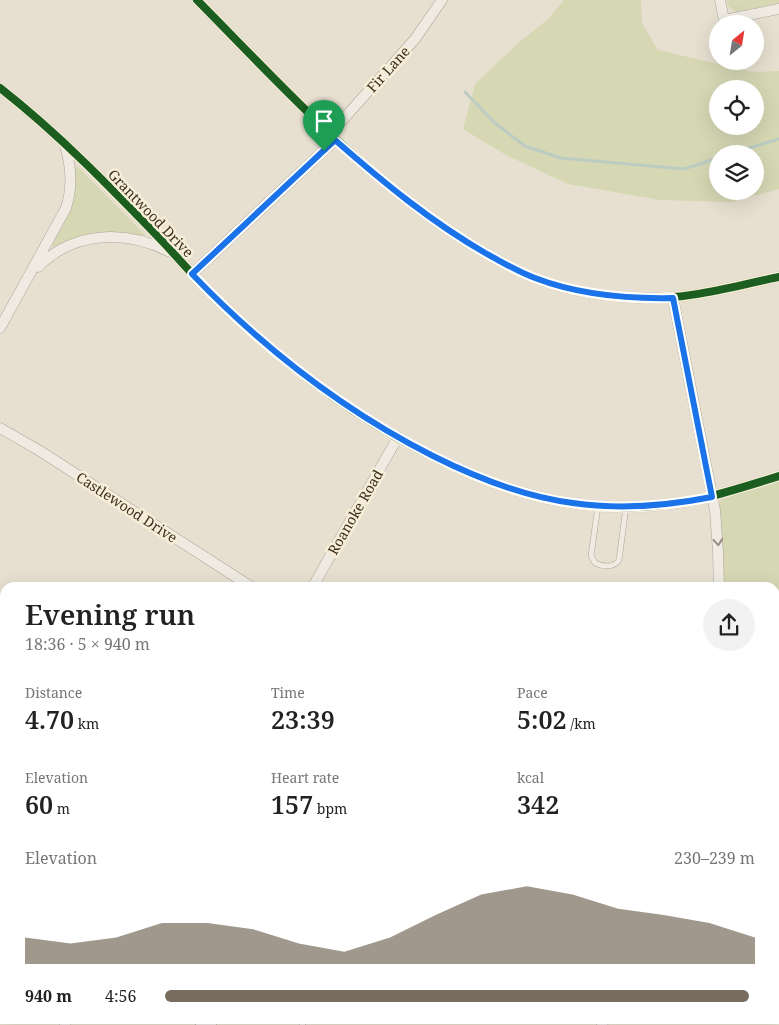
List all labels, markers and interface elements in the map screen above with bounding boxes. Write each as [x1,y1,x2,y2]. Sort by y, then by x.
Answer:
north arrow [709,15,764,70]
map controls [709,15,764,200]
street label: Fir Lane [362,42,414,96]
button: locate [709,80,764,135]
pin [303,100,345,151]
icon: arrive [310,107,338,135]
button: layers [709,145,764,200]
street label: Grantwood Drive [104,165,198,261]
street label: Roanoke Road [323,466,387,558]
street label: Castlewood Drive [73,467,181,547]
one-way arrow [712,538,723,546]
text: Evening run [25,595,195,633]
button: share [703,599,755,651]
text: 18:36 · 5 × 940 m [25,633,150,655]
text: Distance [25,683,82,702]
text: Time [271,683,305,702]
text: Pace [517,683,548,702]
text: 4.70 [25,702,74,736]
text: 23:39 [271,702,335,736]
text: 5:02 [517,702,567,736]
text: km [74,714,99,733]
text: /km [567,714,596,733]
text: Elevation [25,768,88,787]
text: Heart rate [271,768,339,787]
text: kcal [517,768,544,787]
text: 60 [25,787,53,821]
text: 157 [271,787,313,821]
text: 342 [517,787,559,821]
text: m [53,799,70,818]
text: bpm [313,799,347,818]
text: Elevation [25,847,97,869]
text: 230–239 m [674,847,755,869]
text: 940 m [25,985,72,1007]
text: 4:56 [105,985,136,1007]

